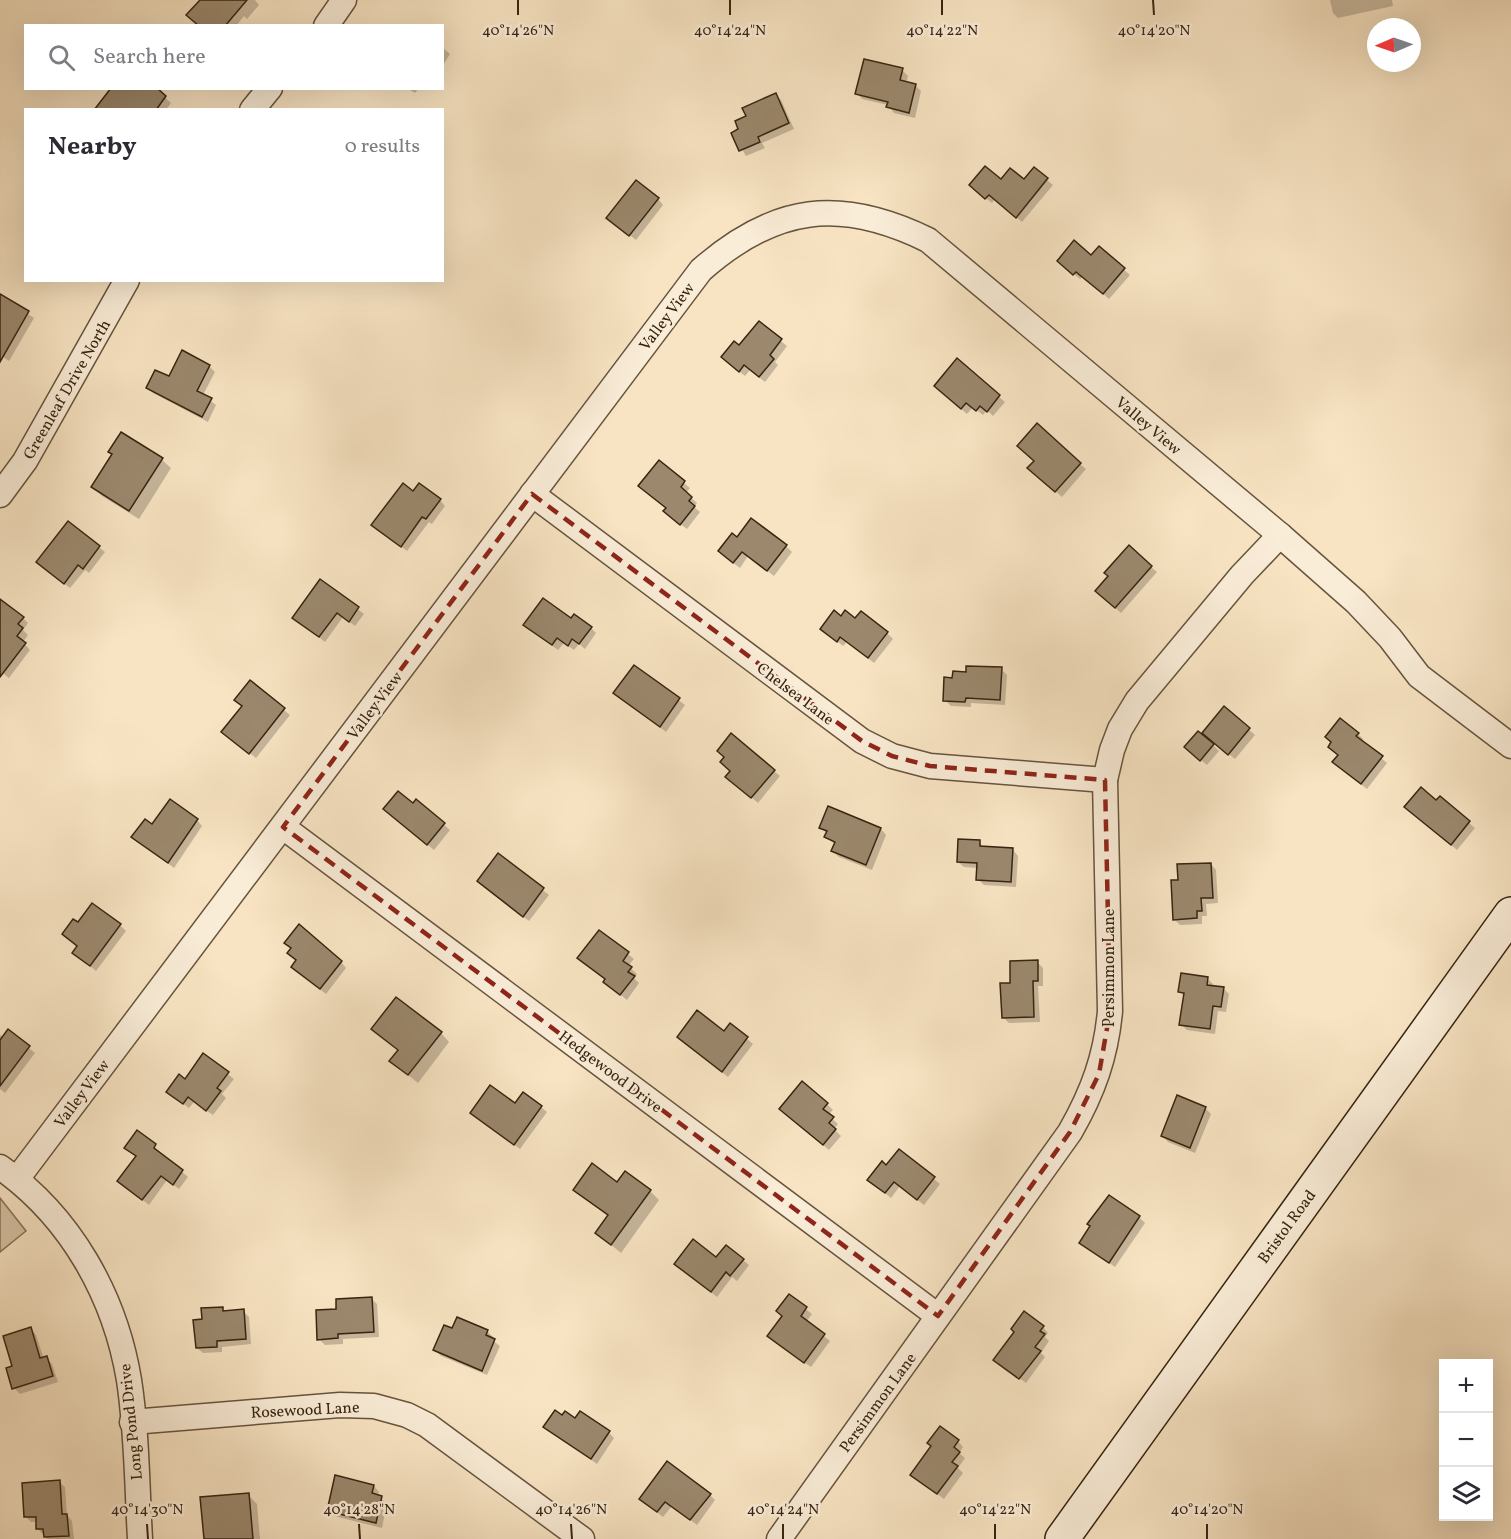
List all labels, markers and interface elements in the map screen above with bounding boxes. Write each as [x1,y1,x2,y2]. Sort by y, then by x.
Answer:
north arrow [1367,18,1421,72]
text: 40°14'26"N [482,21,554,42]
text: 40°14'24"N [694,21,766,42]
text: 40°14'22"N [906,21,978,42]
text: 40°14'20"N [1117,21,1191,42]
search box [24,24,444,90]
icon: search [45,41,78,74]
text: Search here [93,42,206,73]
text: Nearby [48,129,137,165]
text: 0 results [345,133,420,161]
street label: Valley View [635,278,701,356]
street label: Greenleaf Drive North [19,316,117,464]
street label: Valley View [1110,392,1186,461]
street label: Chelsea Lane [751,658,838,731]
street label: Valley View [343,667,409,745]
street label: Persimmon Lane [1099,909,1121,1027]
street label: Hedgewood Drive [553,1026,666,1119]
street label: Valley View [50,1055,116,1133]
street label: Bristol Road [1253,1186,1322,1269]
street label: Persimmon Lane [835,1349,922,1458]
map controls [1439,1359,1493,1521]
button: + [1439,1359,1493,1413]
street label: Long Pond Drive [115,1363,149,1481]
street label: Rosewood Lane [250,1397,360,1425]
button: − [1439,1413,1493,1467]
button: layers [1439,1467,1493,1521]
text: 40°14'30"N [111,1500,183,1521]
text: 40°14'28"N [323,1500,395,1521]
text: 40°14'26"N [535,1500,607,1521]
text: 40°14'24"N [747,1500,819,1521]
text: 40°14'22"N [959,1500,1031,1521]
text: 40°14'20"N [1170,1500,1244,1521]

